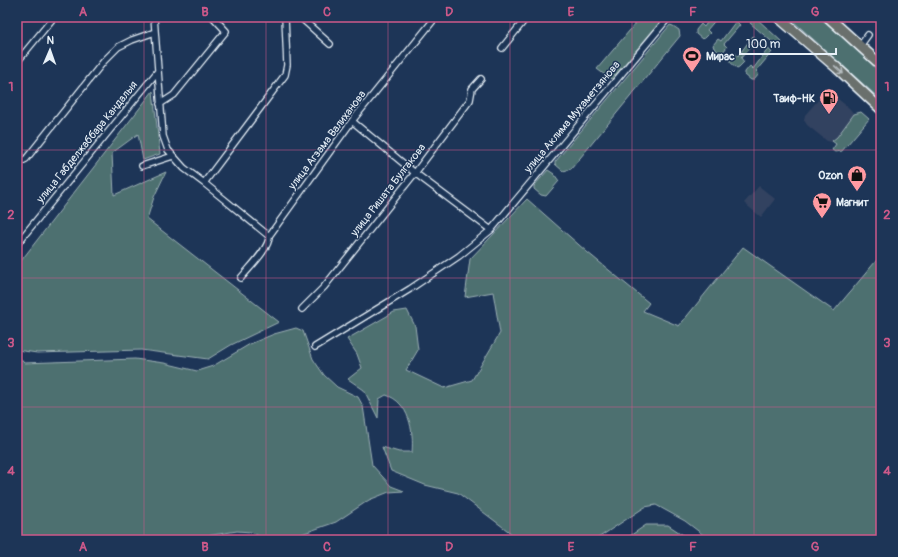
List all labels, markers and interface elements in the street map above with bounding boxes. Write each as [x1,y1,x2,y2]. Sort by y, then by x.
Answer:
text: A [79,4,88,20]
text: B [201,4,209,20]
text: C [323,4,331,20]
text: D [445,4,453,20]
text: E [568,4,575,20]
text: F [689,4,697,20]
text: G [811,4,820,20]
north arrow [30,30,70,70]
scale bar [740,30,836,56]
text: N [46,34,55,47]
text: 100 m [746,37,781,52]
sports icon: Мирас [681,45,703,73]
place label: Мирас [706,50,735,63]
street label: улица Аклима Мухаметзянова [521,58,623,176]
one-way arrow [834,66,844,75]
text: 1 [8,79,14,95]
street label: улица Габделжаббара Кандалыя [33,79,140,206]
text: 1 [884,79,890,95]
fuel station icon: Таиф-НК [818,87,840,115]
street label: улица Агзама Валиханова [285,88,368,193]
place label: Таиф-НК [772,92,815,105]
street label: улица Ришата Булгакова [347,141,428,240]
shop icon: Ozon [846,164,868,192]
place label: Ozon [818,169,843,182]
supermarket icon: Магнит [811,191,833,219]
place label: Магнит [836,196,869,209]
text: 2 [7,207,15,223]
text: 2 [883,207,891,223]
text: 3 [7,335,15,351]
text: 3 [883,335,891,351]
text: 4 [7,463,15,479]
text: 4 [883,463,891,479]
text: A [79,539,88,555]
text: B [201,539,209,555]
text: C [323,539,331,555]
text: D [445,539,453,555]
text: E [568,539,575,555]
text: F [689,539,697,555]
text: G [811,539,820,555]

